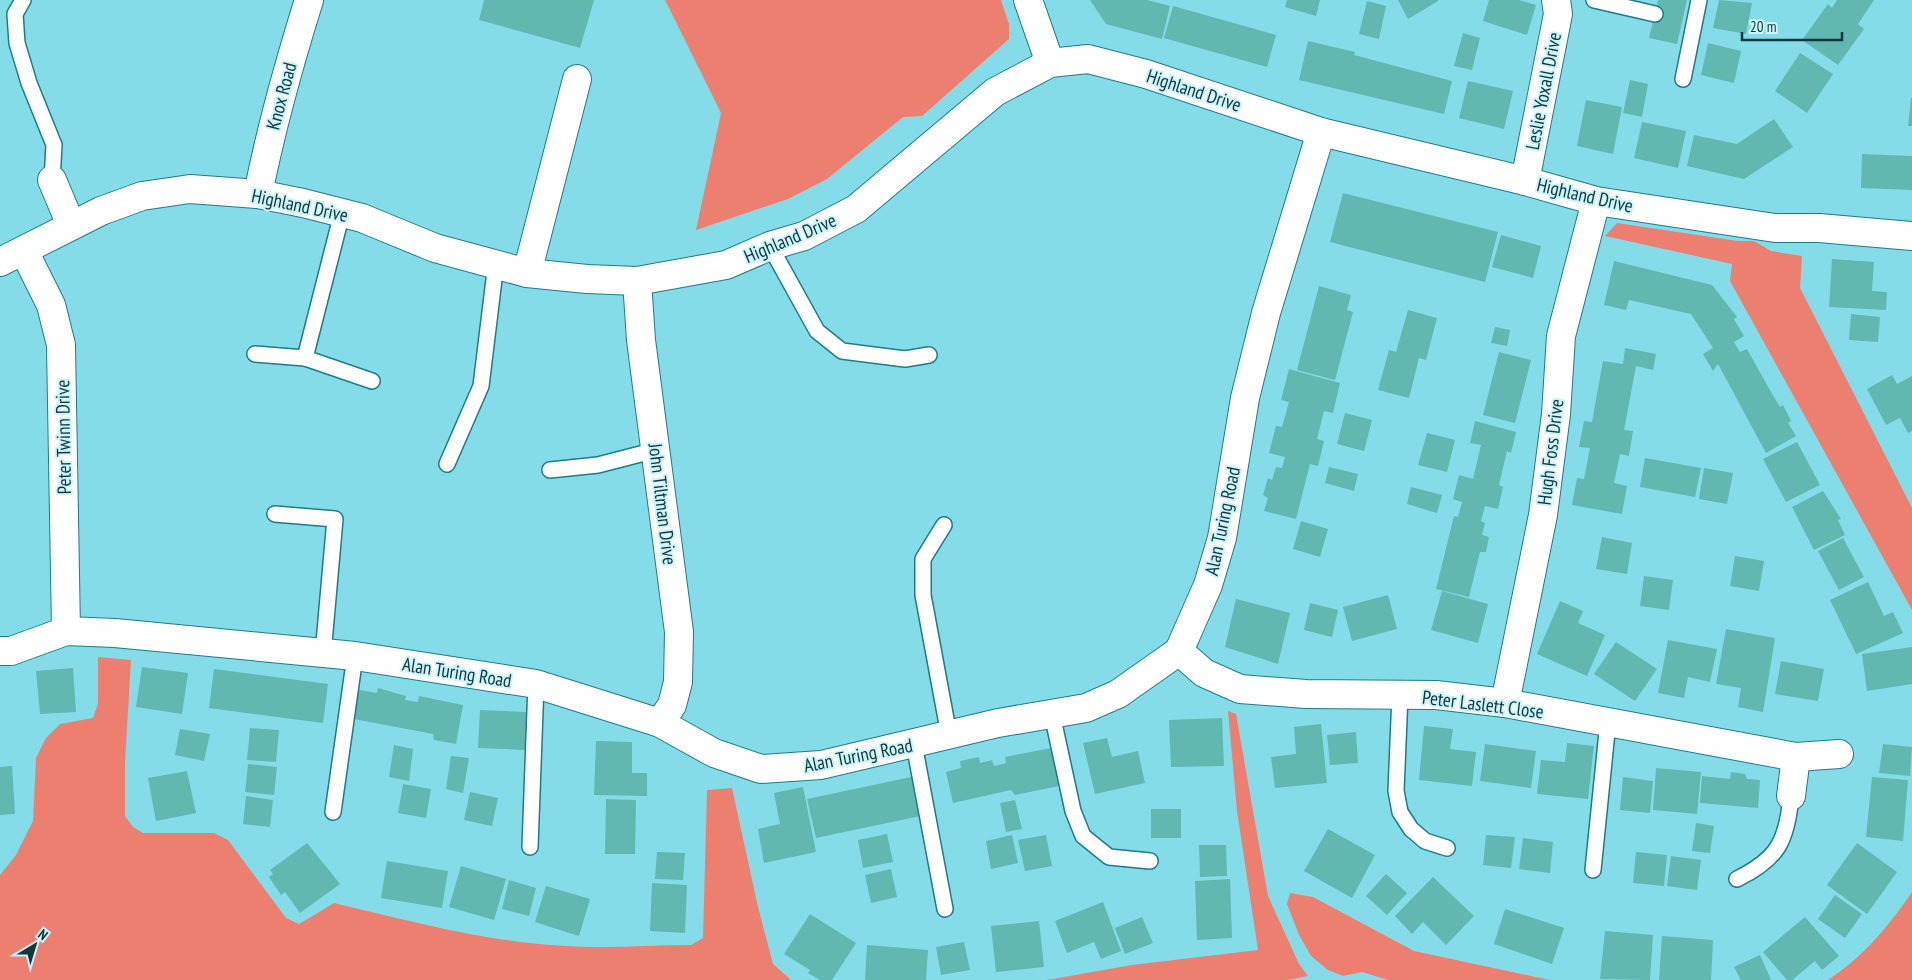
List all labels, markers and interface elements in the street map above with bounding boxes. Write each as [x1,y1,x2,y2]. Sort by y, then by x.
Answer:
scale bar [1742,10,1842,42]
text: 20 m [1750,17,1776,36]
street label: Leslie Yoxall Drive [1520,30,1566,152]
street label: Knox Road [260,60,302,132]
street label: Highland Drive [1144,63,1244,117]
street label: Highland Drive [1535,172,1636,218]
street label: Highland Drive [250,183,351,227]
street label: Highland Drive [740,208,840,268]
street label: Peter Twinn Drive [50,379,76,495]
street label: Hugh Foss Drive [1532,398,1568,506]
street label: John Tiltman Drive [644,441,682,566]
street label: Alan Turing Road [1199,465,1245,577]
street label: Alan Turing Road [401,652,513,692]
street label: Peter Laslett Close [1421,685,1545,723]
street label: Alan Turing Road [802,733,914,777]
north arrow [10,920,60,970]
text: N [34,925,52,944]

